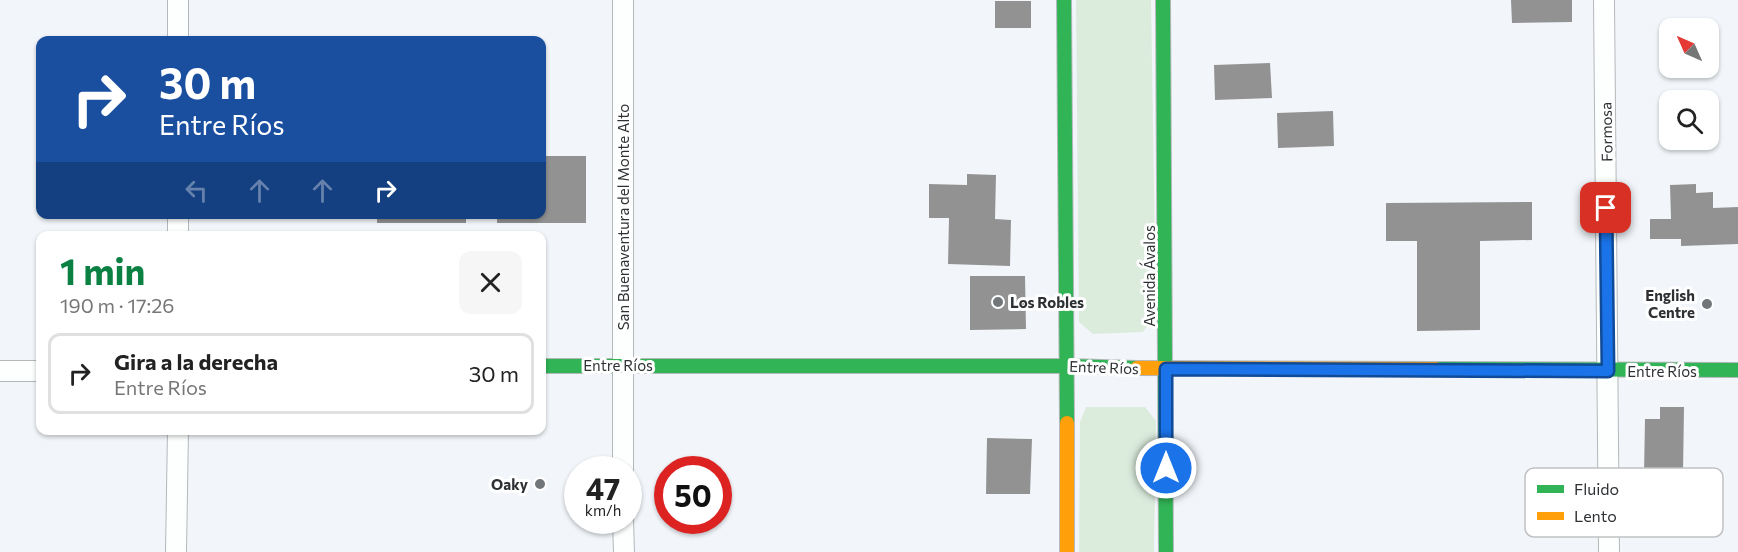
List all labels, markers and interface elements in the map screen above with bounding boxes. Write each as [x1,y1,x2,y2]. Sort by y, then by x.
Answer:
north arrow [1659,18,1719,78]
map controls [1659,18,1719,150]
text: 30 m [159,56,256,108]
icon: right [60,60,138,138]
button: search [1659,90,1719,150]
street label: Formosa [1596,102,1616,162]
street label: San Buenaventura del Monte Alto [614,104,632,330]
text: Entre Ríos [159,108,284,141]
icon: left [180,174,213,207]
icon: ahead [243,174,276,207]
icon: ahead [306,174,339,207]
icon: right [369,174,402,207]
pin [1580,182,1631,233]
icon: arrive [1589,191,1622,224]
street label: Avenida Ávalos [1139,225,1158,327]
text: 1 min [60,248,145,292]
button: close [459,251,522,314]
place label: English Centre [1645,286,1695,321]
text: 190 m · 17:26 [60,293,174,317]
place label: Los Robles [1010,293,1084,311]
marker: Los Robles [991,295,1005,309]
marker: English Centre [1700,297,1714,311]
text: Gira a la derecha [114,348,278,375]
street label: Entre Ríos [583,356,653,374]
icon: right [63,357,96,390]
street label: Entre Ríos [1069,357,1139,377]
text: 30 m [469,360,519,387]
street label: Entre Ríos [1627,362,1697,380]
text: Entre Ríos [114,375,207,399]
position arrow [1134,436,1198,500]
speed limit sign: 50 [654,456,732,534]
legend [1525,468,1723,537]
text: 47 [586,469,620,506]
place label: Oaky [491,475,529,493]
marker: Oaky [533,477,547,491]
text: Fluido [1574,479,1619,498]
text: km/h [585,501,621,519]
text: Lento [1574,506,1617,525]

